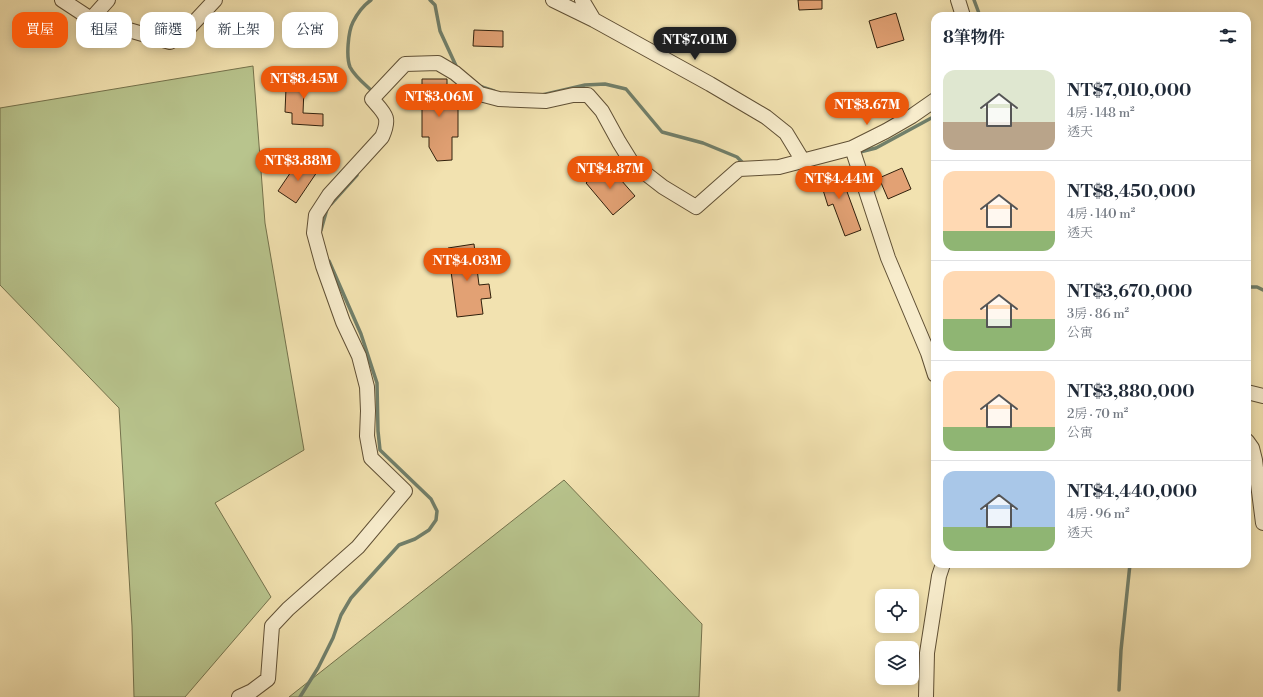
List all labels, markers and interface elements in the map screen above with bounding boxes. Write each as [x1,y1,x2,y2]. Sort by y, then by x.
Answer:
chip: 買屋 [12,12,68,48]
chip: 租屋 [76,12,132,48]
chip: 篩選 [140,12,196,48]
chip: 新上架 [204,12,274,48]
chip: 公寓 [282,12,338,48]
icon: filters [1217,25,1239,47]
pin: NT$7.01M [654,27,736,61]
text: 8筆物件 [943,27,1005,49]
text: NT$7.01M [662,32,728,48]
pin: NT$8.45M [263,66,345,100]
text: NT$8.45M [270,71,338,87]
text: NT$7,010,000 [1067,80,1191,102]
pin: NT$3.06M [398,84,480,118]
icon: home [975,86,1023,134]
text: NT$3.06M [405,89,473,105]
pin: NT$3.67M [826,92,908,126]
text: NT$3.67M [834,97,900,113]
text: 4房 · 148 m² [1067,105,1135,121]
text: 透天 [1067,124,1093,140]
pin: NT$3.88M [257,148,339,182]
text: NT$3.88M [264,153,332,169]
pin: NT$4.87M [569,156,651,190]
text: NT$4.87M [576,161,644,177]
pin: NT$4.44M [798,166,880,200]
text: NT$4.44M [804,171,874,187]
text: NT$8,450,000 [1067,181,1196,203]
icon: home [975,187,1023,235]
text: 4房 · 140 m² [1067,206,1135,222]
text: 透天 [1067,225,1093,241]
pin: NT$4.03M [426,248,508,282]
text: NT$4.03M [432,253,502,269]
text: NT$3,670,000 [1067,281,1192,303]
icon: home [975,287,1023,335]
text: 3房 · 86 m² [1067,306,1129,322]
text: 公寓 [1067,325,1093,341]
text: NT$3,880,000 [1067,381,1195,403]
icon: home [975,387,1023,435]
text: 2房 · 70 m² [1067,406,1128,422]
text: 公寓 [1067,425,1093,441]
text: NT$4,440,000 [1067,481,1197,503]
icon: home [975,487,1023,535]
text: 4房 · 96 m² [1067,506,1130,522]
text: 透天 [1067,525,1093,541]
map controls [875,589,919,685]
button: locate [875,589,919,633]
button: layers [875,641,919,685]

